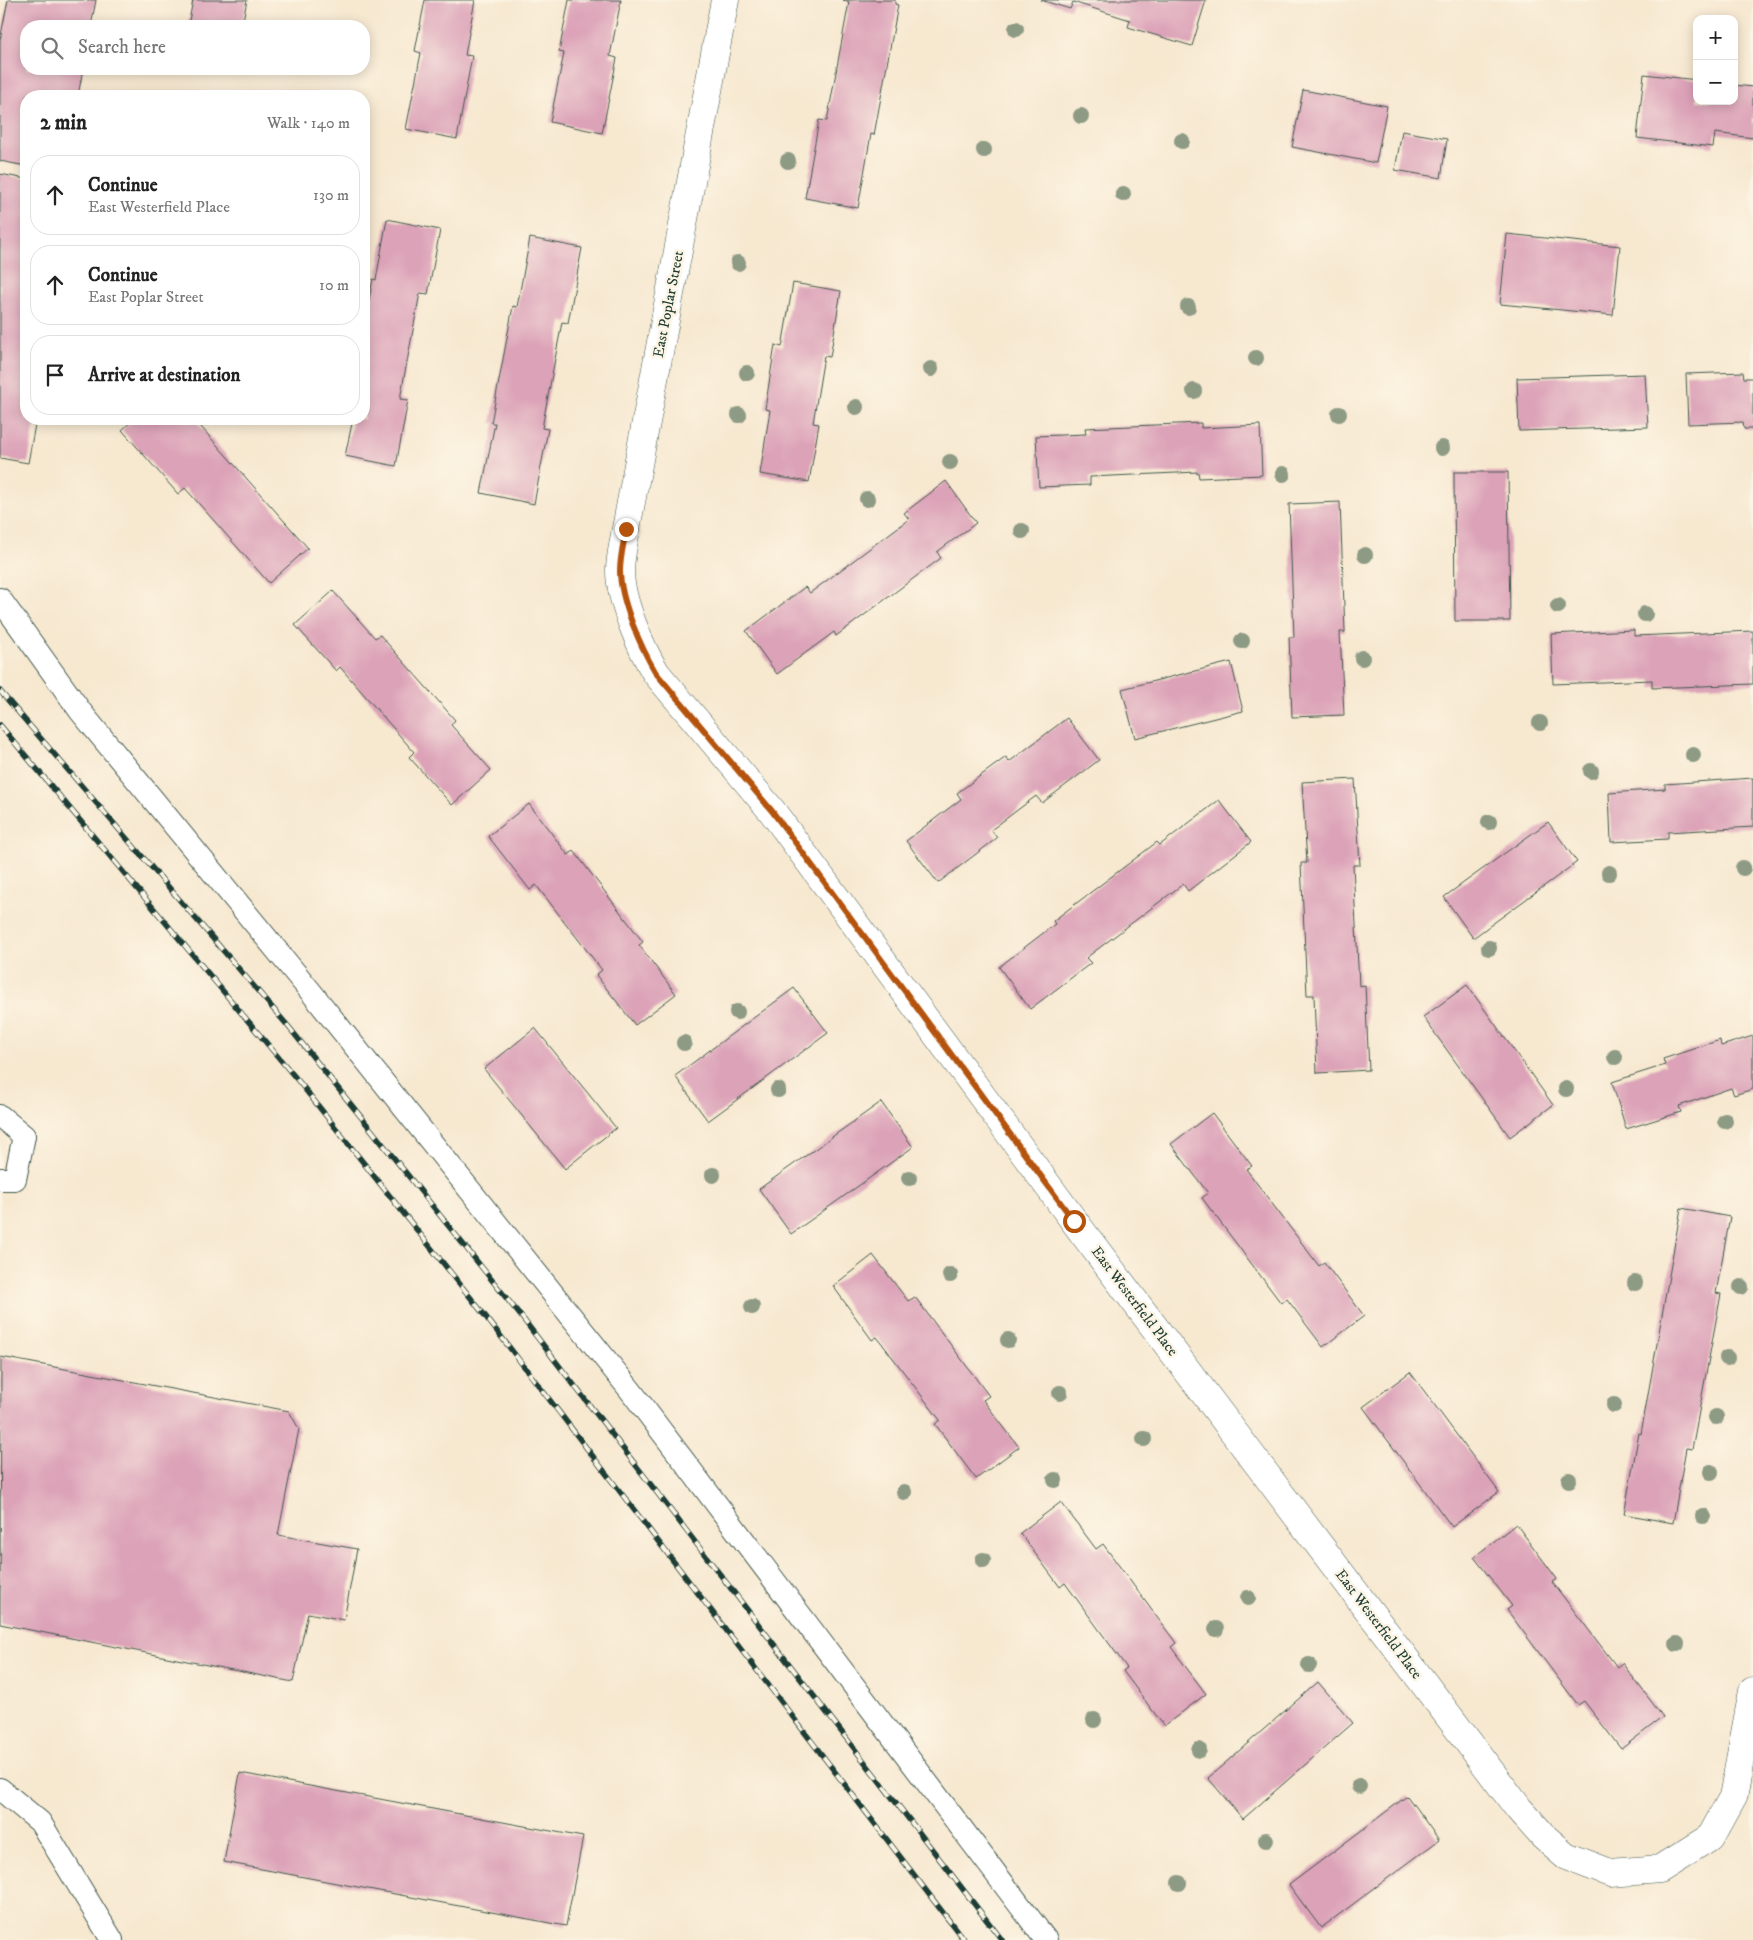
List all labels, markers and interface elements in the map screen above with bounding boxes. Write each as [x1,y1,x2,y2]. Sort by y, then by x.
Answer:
map controls [1693,15,1738,105]
button: + [1693,15,1738,60]
search box [20,20,370,75]
icon: search [38,34,66,62]
text: Search here [78,36,166,59]
button: − [1693,60,1738,105]
text: 2 min [40,110,87,136]
text: Walk · 140 m [267,113,350,133]
text: Continue [88,174,158,197]
icon: ahead [41,181,69,209]
text: 130 m [313,185,349,205]
text: East Westerfield Place [88,197,230,217]
street label: East Poplar Street [649,249,688,359]
text: Continue [88,264,158,287]
icon: ahead [41,271,69,299]
text: 10 m [319,275,349,295]
text: East Poplar Street [88,287,204,307]
icon: arrive [41,361,69,389]
text: Arrive at destination [88,364,240,387]
route end [615,518,638,541]
route start [1063,1210,1086,1233]
street label: East Westerfield Place [1087,1242,1182,1360]
street label: East Westerfield Place [1331,1565,1426,1683]

